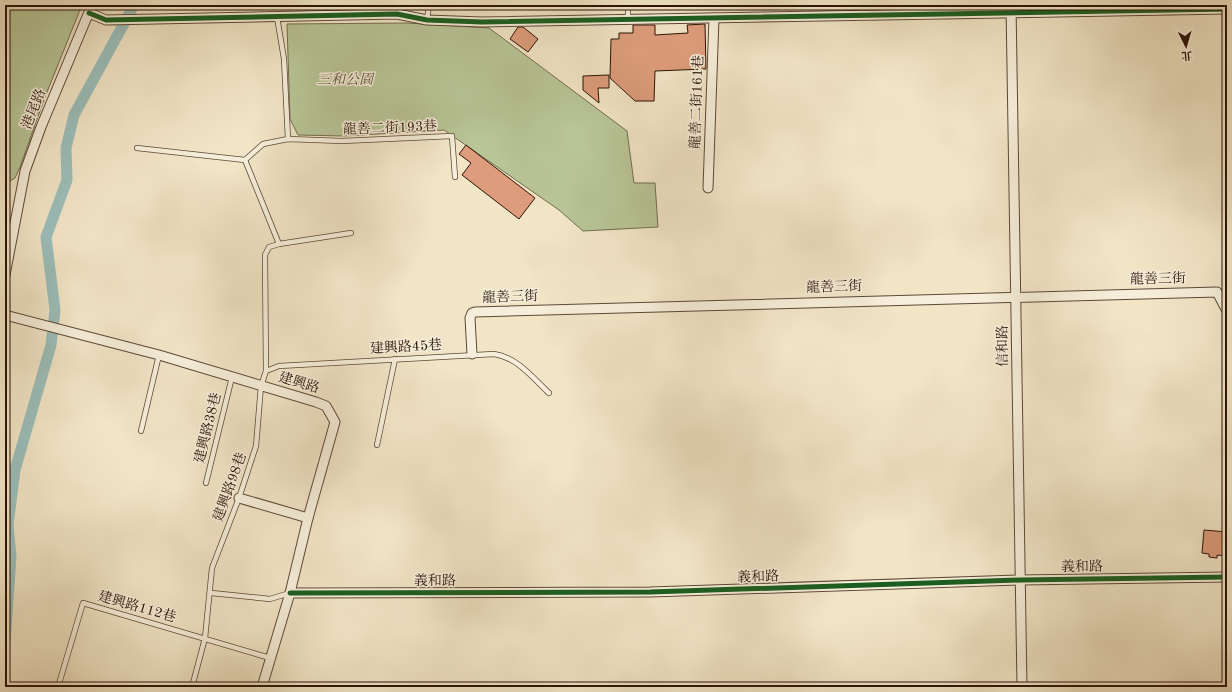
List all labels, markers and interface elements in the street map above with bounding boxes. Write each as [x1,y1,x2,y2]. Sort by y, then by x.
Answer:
north arrow [1166,26,1206,66]
text: 北 [1181,49,1193,62]
street label: 龍善二街161巷 [687,55,706,149]
park label: 三和公園 [317,72,375,87]
street label: 港尾路 [19,87,48,131]
street label: 龍善二街193巷 [343,118,437,137]
street label: 龍善三街 [1130,271,1186,286]
street label: 龍善三街 [806,278,862,295]
street label: 龍善三街 [482,288,538,305]
street label: 信和路 [995,325,1010,367]
street label: 建興路45巷 [370,337,442,356]
street label: 建興路 [277,369,321,396]
street label: 建興路38巷 [191,391,224,465]
street label: 建興路98巷 [210,450,249,523]
street label: 義和路 [1061,559,1103,574]
street label: 義和路 [737,568,779,585]
street label: 義和路 [414,573,456,588]
street label: 建興路112巷 [96,588,178,625]

